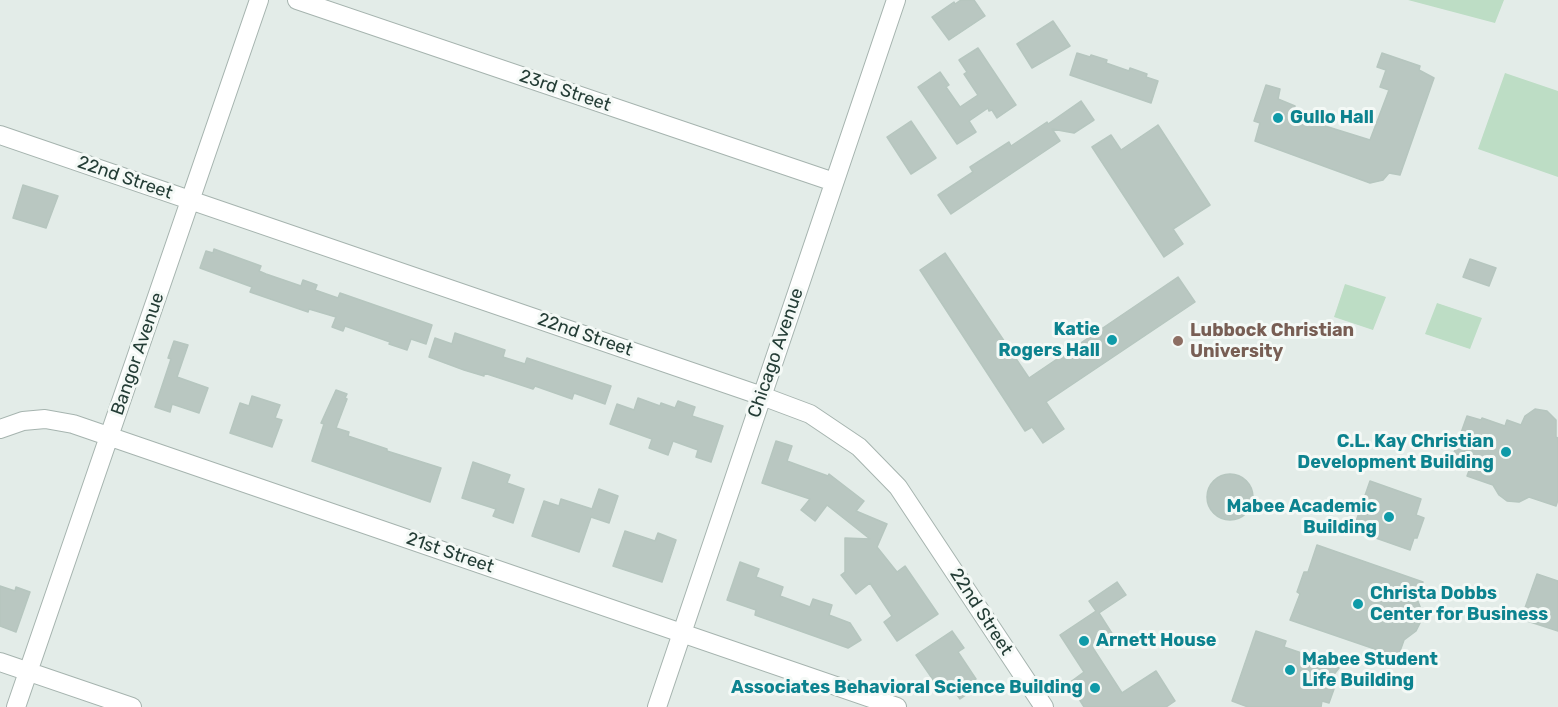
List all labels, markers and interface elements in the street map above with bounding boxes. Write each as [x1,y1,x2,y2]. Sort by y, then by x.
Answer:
street label: 23rd Street [516,65,614,117]
place label: Gullo Hall [1290,107,1374,129]
marker: Gullo Hall [1271,111,1285,125]
street label: 22nd Street [75,152,175,204]
street label: Chicago Avenue [744,285,808,421]
street label: Bangor Avenue [107,290,169,418]
street label: 22nd Street [535,309,635,361]
place label: Katie Rogers Hall [998,319,1100,362]
place label: Lubbock Christian University [1190,320,1354,362]
marker: Katie Rogers Hall [1105,333,1119,347]
marker: Lubbock Christian University [1171,334,1185,348]
place label: C.L. Kay Christian Development Building [1297,431,1494,474]
marker: C.L. Kay Christian Development Building [1499,445,1513,459]
place label: Mabee Academic Building [1227,496,1377,538]
marker: Mabee Academic Building [1382,510,1396,524]
street label: 21st Street [403,528,497,578]
street label: 22nd Street [945,565,1017,659]
place label: Christa Dobbs Center for Business [1370,583,1548,626]
marker: Christa Dobbs Center for Business [1351,597,1365,611]
place label: Arnett House [1096,630,1217,652]
marker: Arnett House [1077,634,1091,648]
place label: Mabee Student Life Building [1302,649,1438,692]
marker: Mabee Student Life Building [1283,663,1297,677]
place label: Associates Behavioral Science Building [731,677,1083,699]
marker: Associates Behavioral Science Building [1088,681,1102,695]

